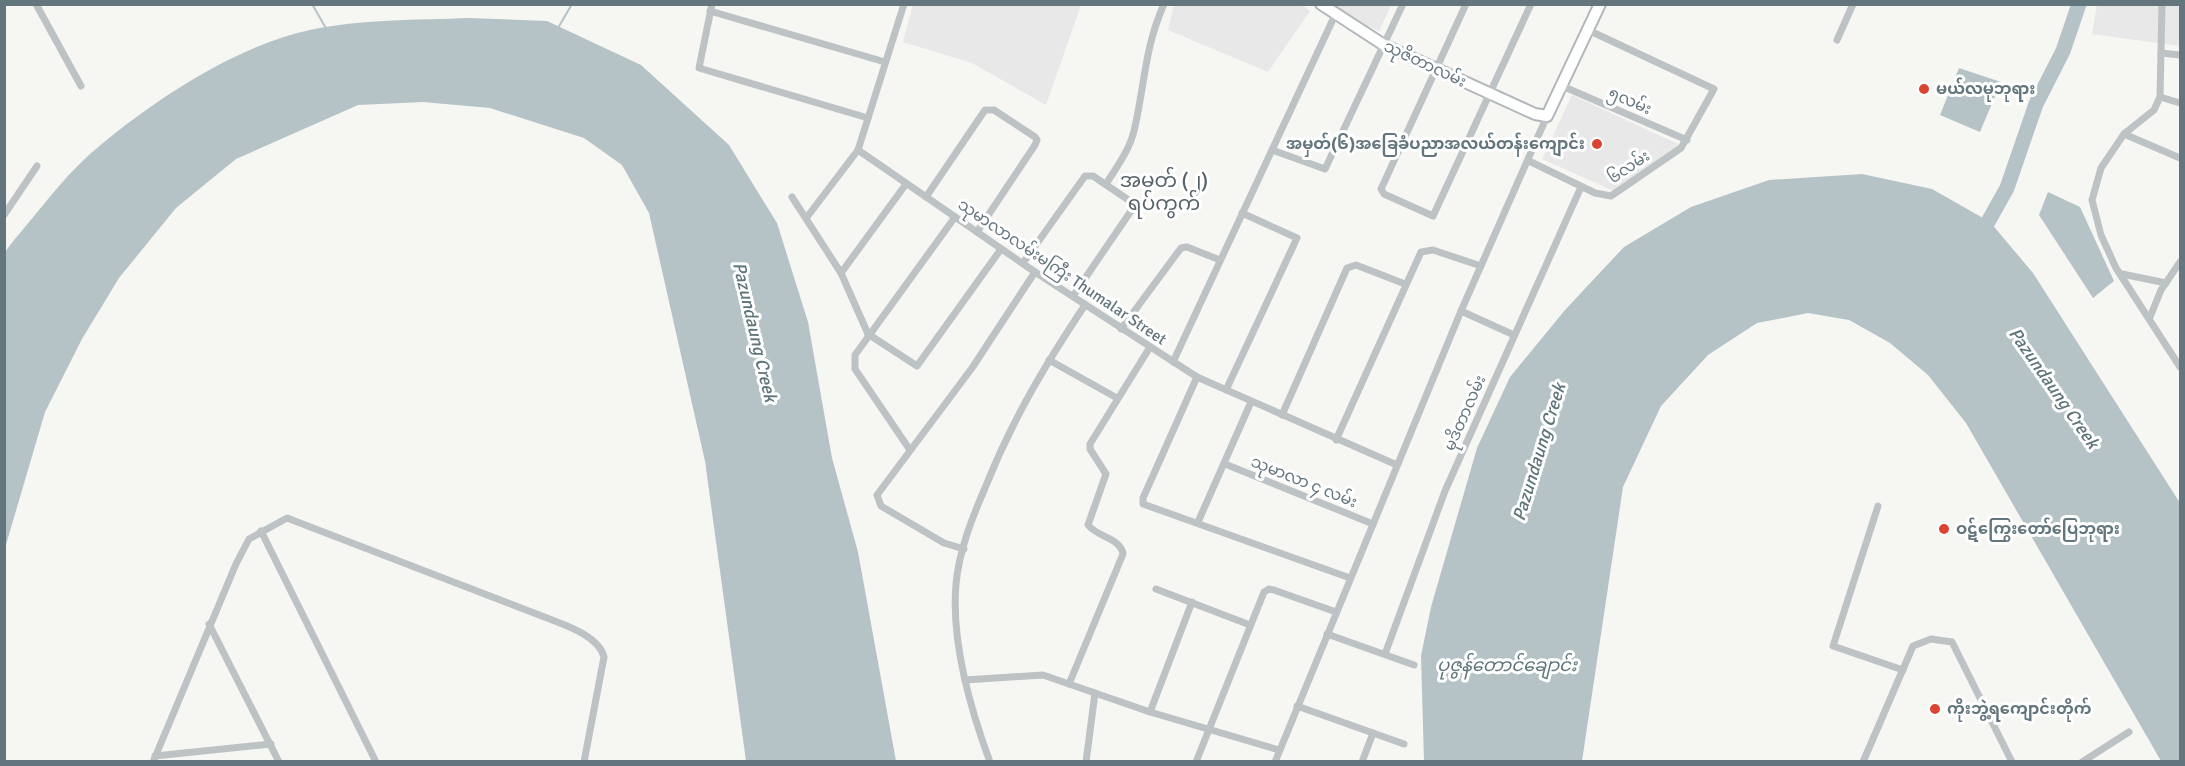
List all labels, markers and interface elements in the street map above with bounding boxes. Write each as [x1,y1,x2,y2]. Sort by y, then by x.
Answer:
street label: သုဇိတာလမ်း [1379,34,1470,95]
place label: မယ်လမုဘုရား [1936,77,2035,102]
street label: ၅လမ်း [1604,81,1656,122]
marker: မယ်လမုဘုရား [1917,82,1931,96]
place label: အမှတ်(၆)အခြေခံပညာအလယ်တန်းကျောင်း [1286,132,1585,157]
marker: အမှတ်(၆)အခြေခံပညာအလယ်တန်းကျောင်း [1590,137,1604,151]
street label: ၆လမ်း [1603,144,1654,188]
district label: အမှတ် (၂) ရပ်ကွက် [1120,166,1208,219]
street label: သုမာလာလမ်းမကြီး Thumalar Street [952,193,1172,353]
water label: Pazundaung Creek [728,260,782,406]
water label: Pazundaung Creek [2004,323,2105,454]
street label: မုဒိတာလမ်း [1438,371,1494,456]
water label: Pazundaung Creek [1508,379,1571,523]
street label: သုမာလာ ၄ လမ်း [1246,450,1361,516]
place label: ဝဋ်ကြွေးတော်ပြေဘုရား [1956,517,2120,542]
marker: ဝဋ်ကြွေးတော်ပြေဘုရား [1937,522,1951,536]
water label: ပုဇွန်တောင်ချောင်း [1437,652,1579,680]
place label: ကိုးဘွဲ့ရကျောင်းတိုက် [1947,697,2092,722]
marker: ကိုးဘွဲ့ရကျောင်းတိုက် [1928,702,1942,716]

